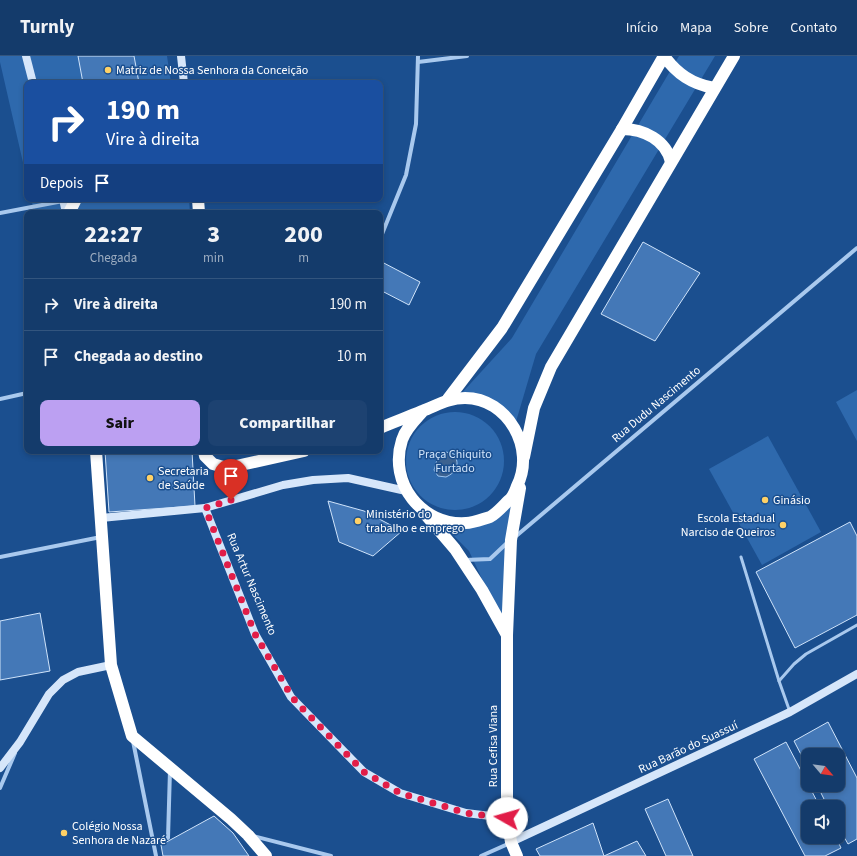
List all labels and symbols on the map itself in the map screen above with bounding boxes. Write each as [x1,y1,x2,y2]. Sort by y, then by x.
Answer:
place label: Matriz de Nossa Senhora da Conceição [116,62,308,79]
marker: Matriz de Nossa Senhora da Conceição [103,65,113,75]
street label: Rua Dudu Nascimento [608,362,704,447]
park label: Praça Chiquito Furtado [418,446,492,477]
pin [214,459,248,500]
place label: Secretaria de Saúde [158,463,209,494]
marker: Secretaria de Saúde [145,473,155,483]
place label: Ginásio [773,492,810,509]
marker: Ginásio [760,495,770,505]
place label: Ministério do trabalho e emprego [366,506,464,537]
place label: Escola Estadual Narciso de Queiros [681,510,775,541]
marker: Ministério do trabalho e emprego [353,516,363,526]
marker: Escola Estadual Narciso de Queiros [778,520,788,530]
street label: Rua Artur Nascimento [222,530,281,638]
street label: Rua Cefisa Viana [485,705,502,787]
street label: Rua Barão do Suassuí [636,717,742,778]
north arrow [801,748,845,792]
position arrow [486,797,528,839]
place label: Colégio Nossa Senhora de Nazaré [72,818,166,849]
marker: Colégio Nossa Senhora de Nazaré [59,828,69,838]

